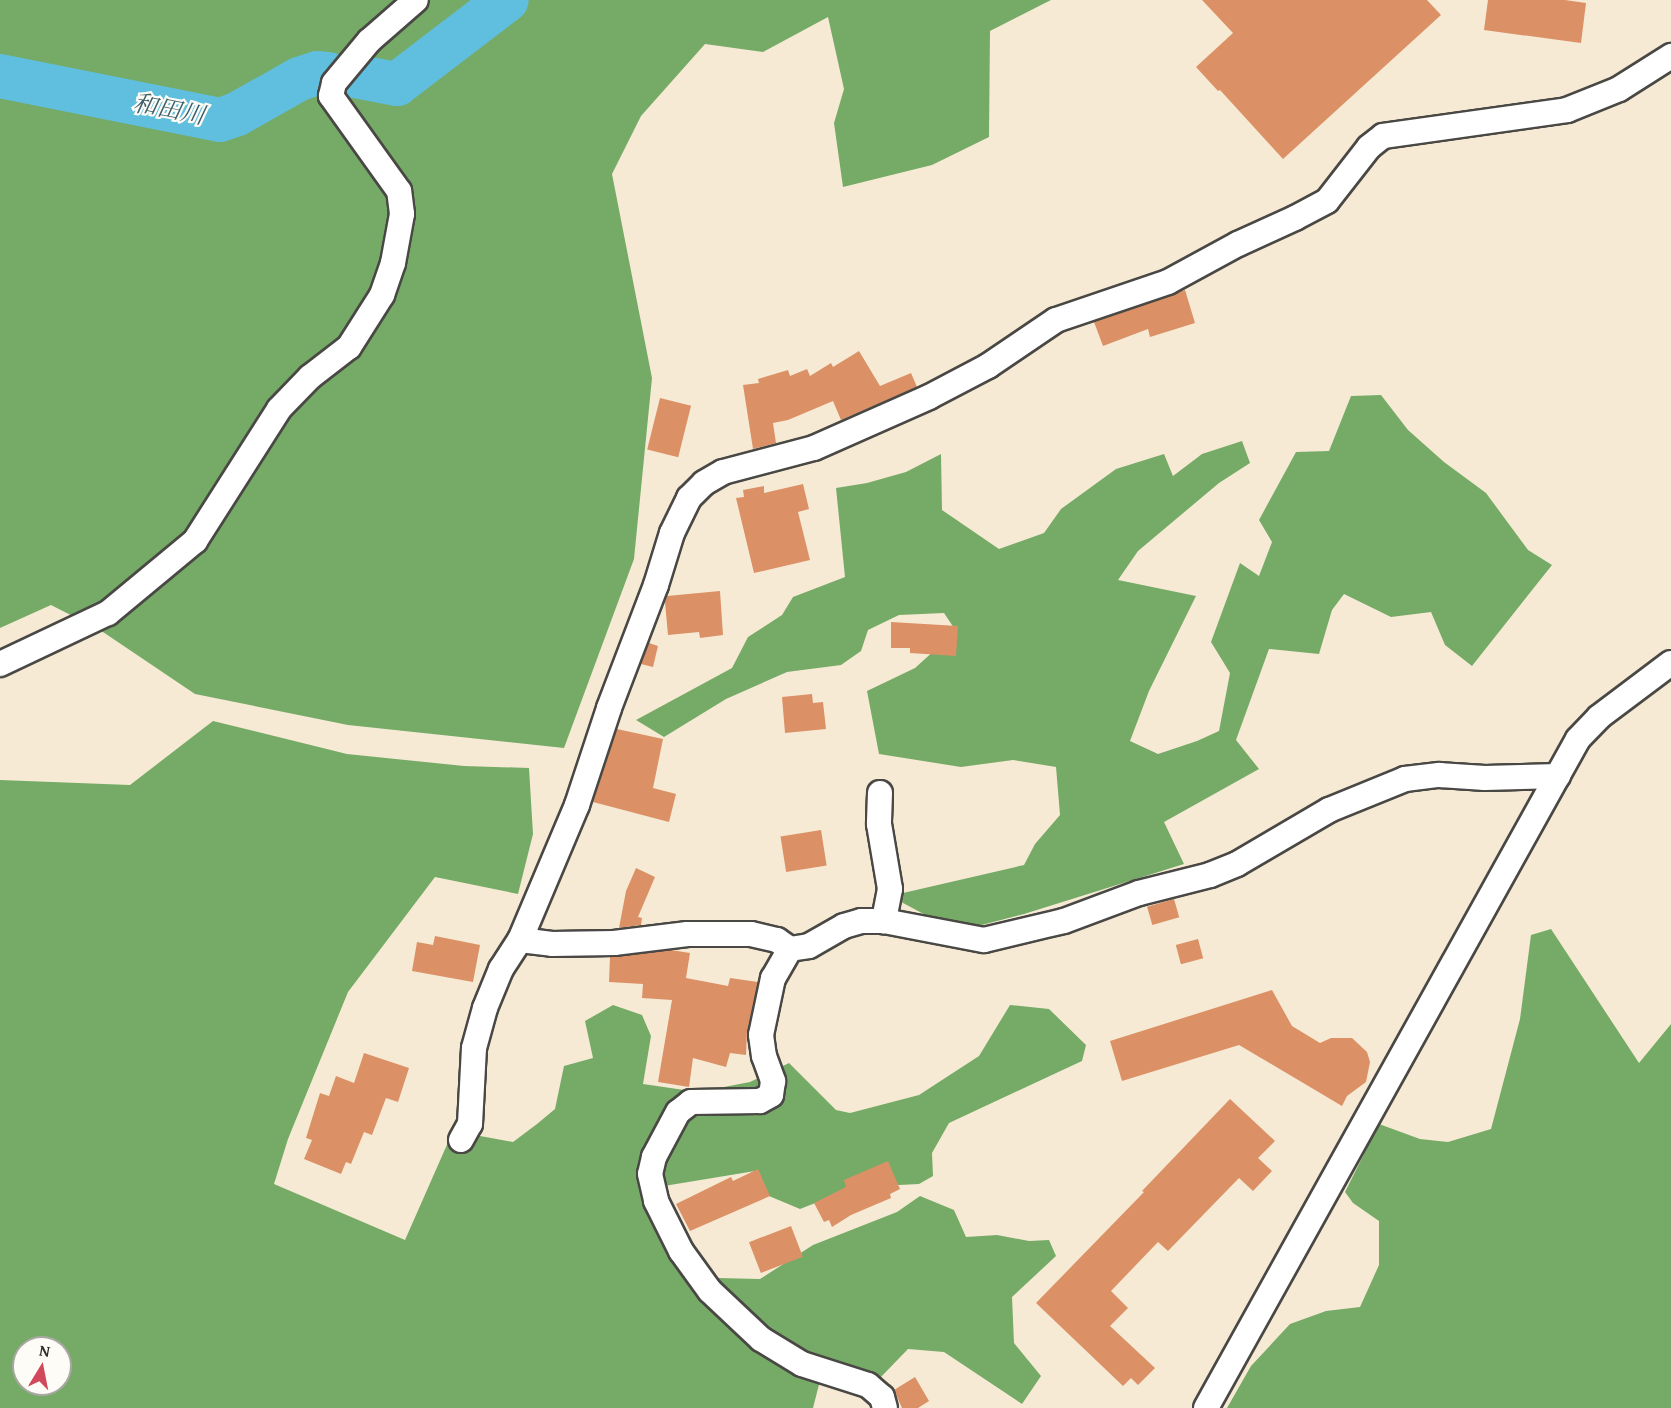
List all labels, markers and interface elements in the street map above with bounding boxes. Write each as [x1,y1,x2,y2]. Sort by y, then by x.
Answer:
water label: 和田川 [131,88,207,130]
north arrow [12,1336,72,1396]
text: N [37,1337,52,1363]

